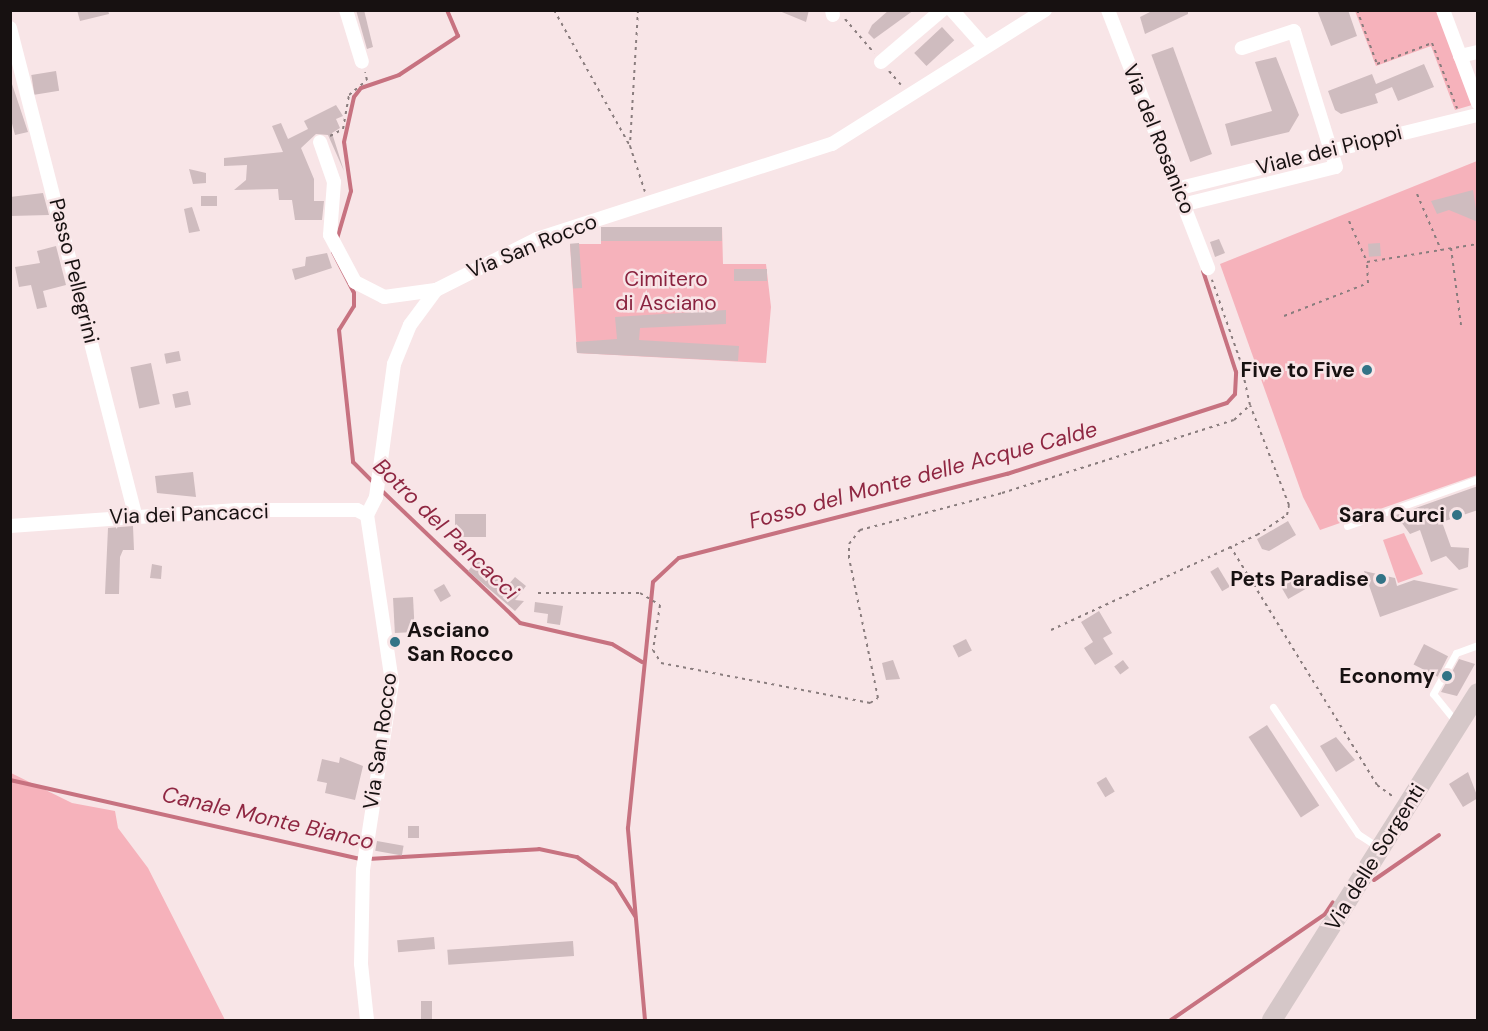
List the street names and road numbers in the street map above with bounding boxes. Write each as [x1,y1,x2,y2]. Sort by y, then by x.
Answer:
street label: Via del Rosanico [1117,60,1201,218]
street label: Viale dei Pioppi [1253,120,1405,180]
street label: Passo Pellegrini [44,196,104,346]
street label: Via San Rocco [463,208,601,284]
street label: Via dei Pancacci [109,499,269,529]
street label: Via San Rocco [358,671,402,811]
street label: Via delle Sorgenti [1320,779,1430,935]

